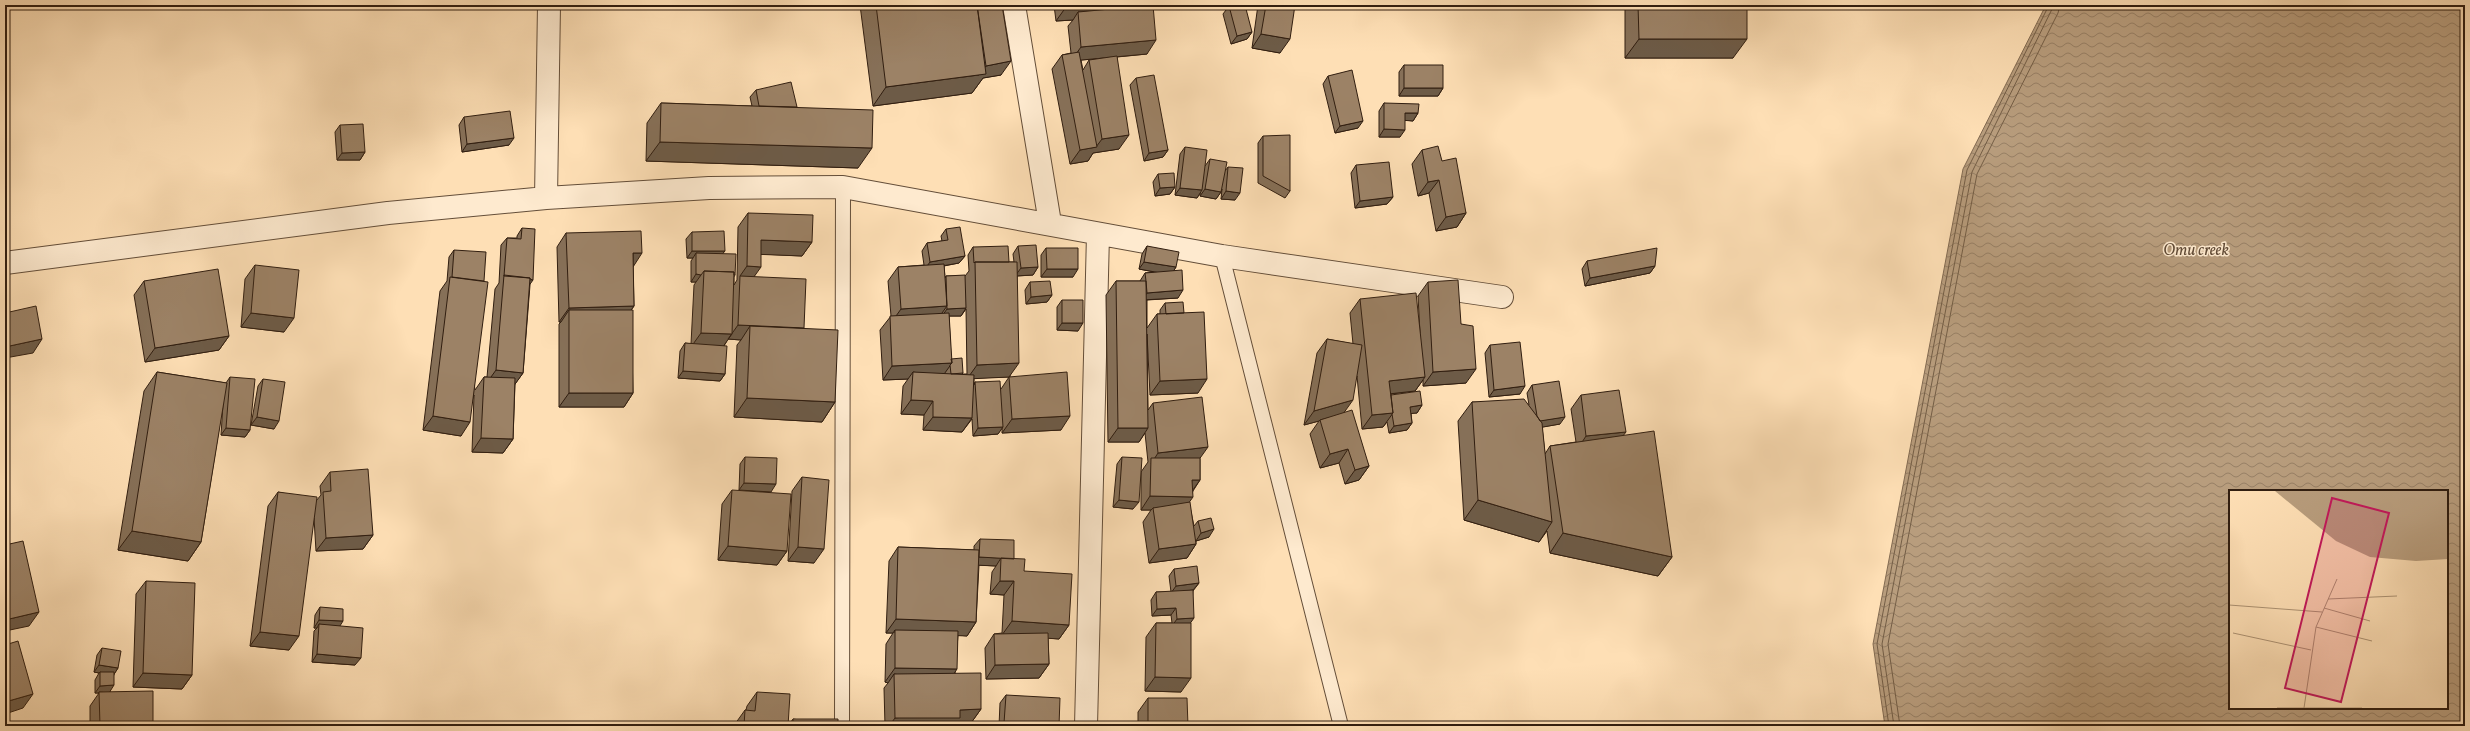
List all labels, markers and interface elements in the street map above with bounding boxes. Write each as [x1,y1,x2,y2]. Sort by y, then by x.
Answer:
water label: Omu creek [2163,240,2229,262]
inset map [2229,490,2448,709]

